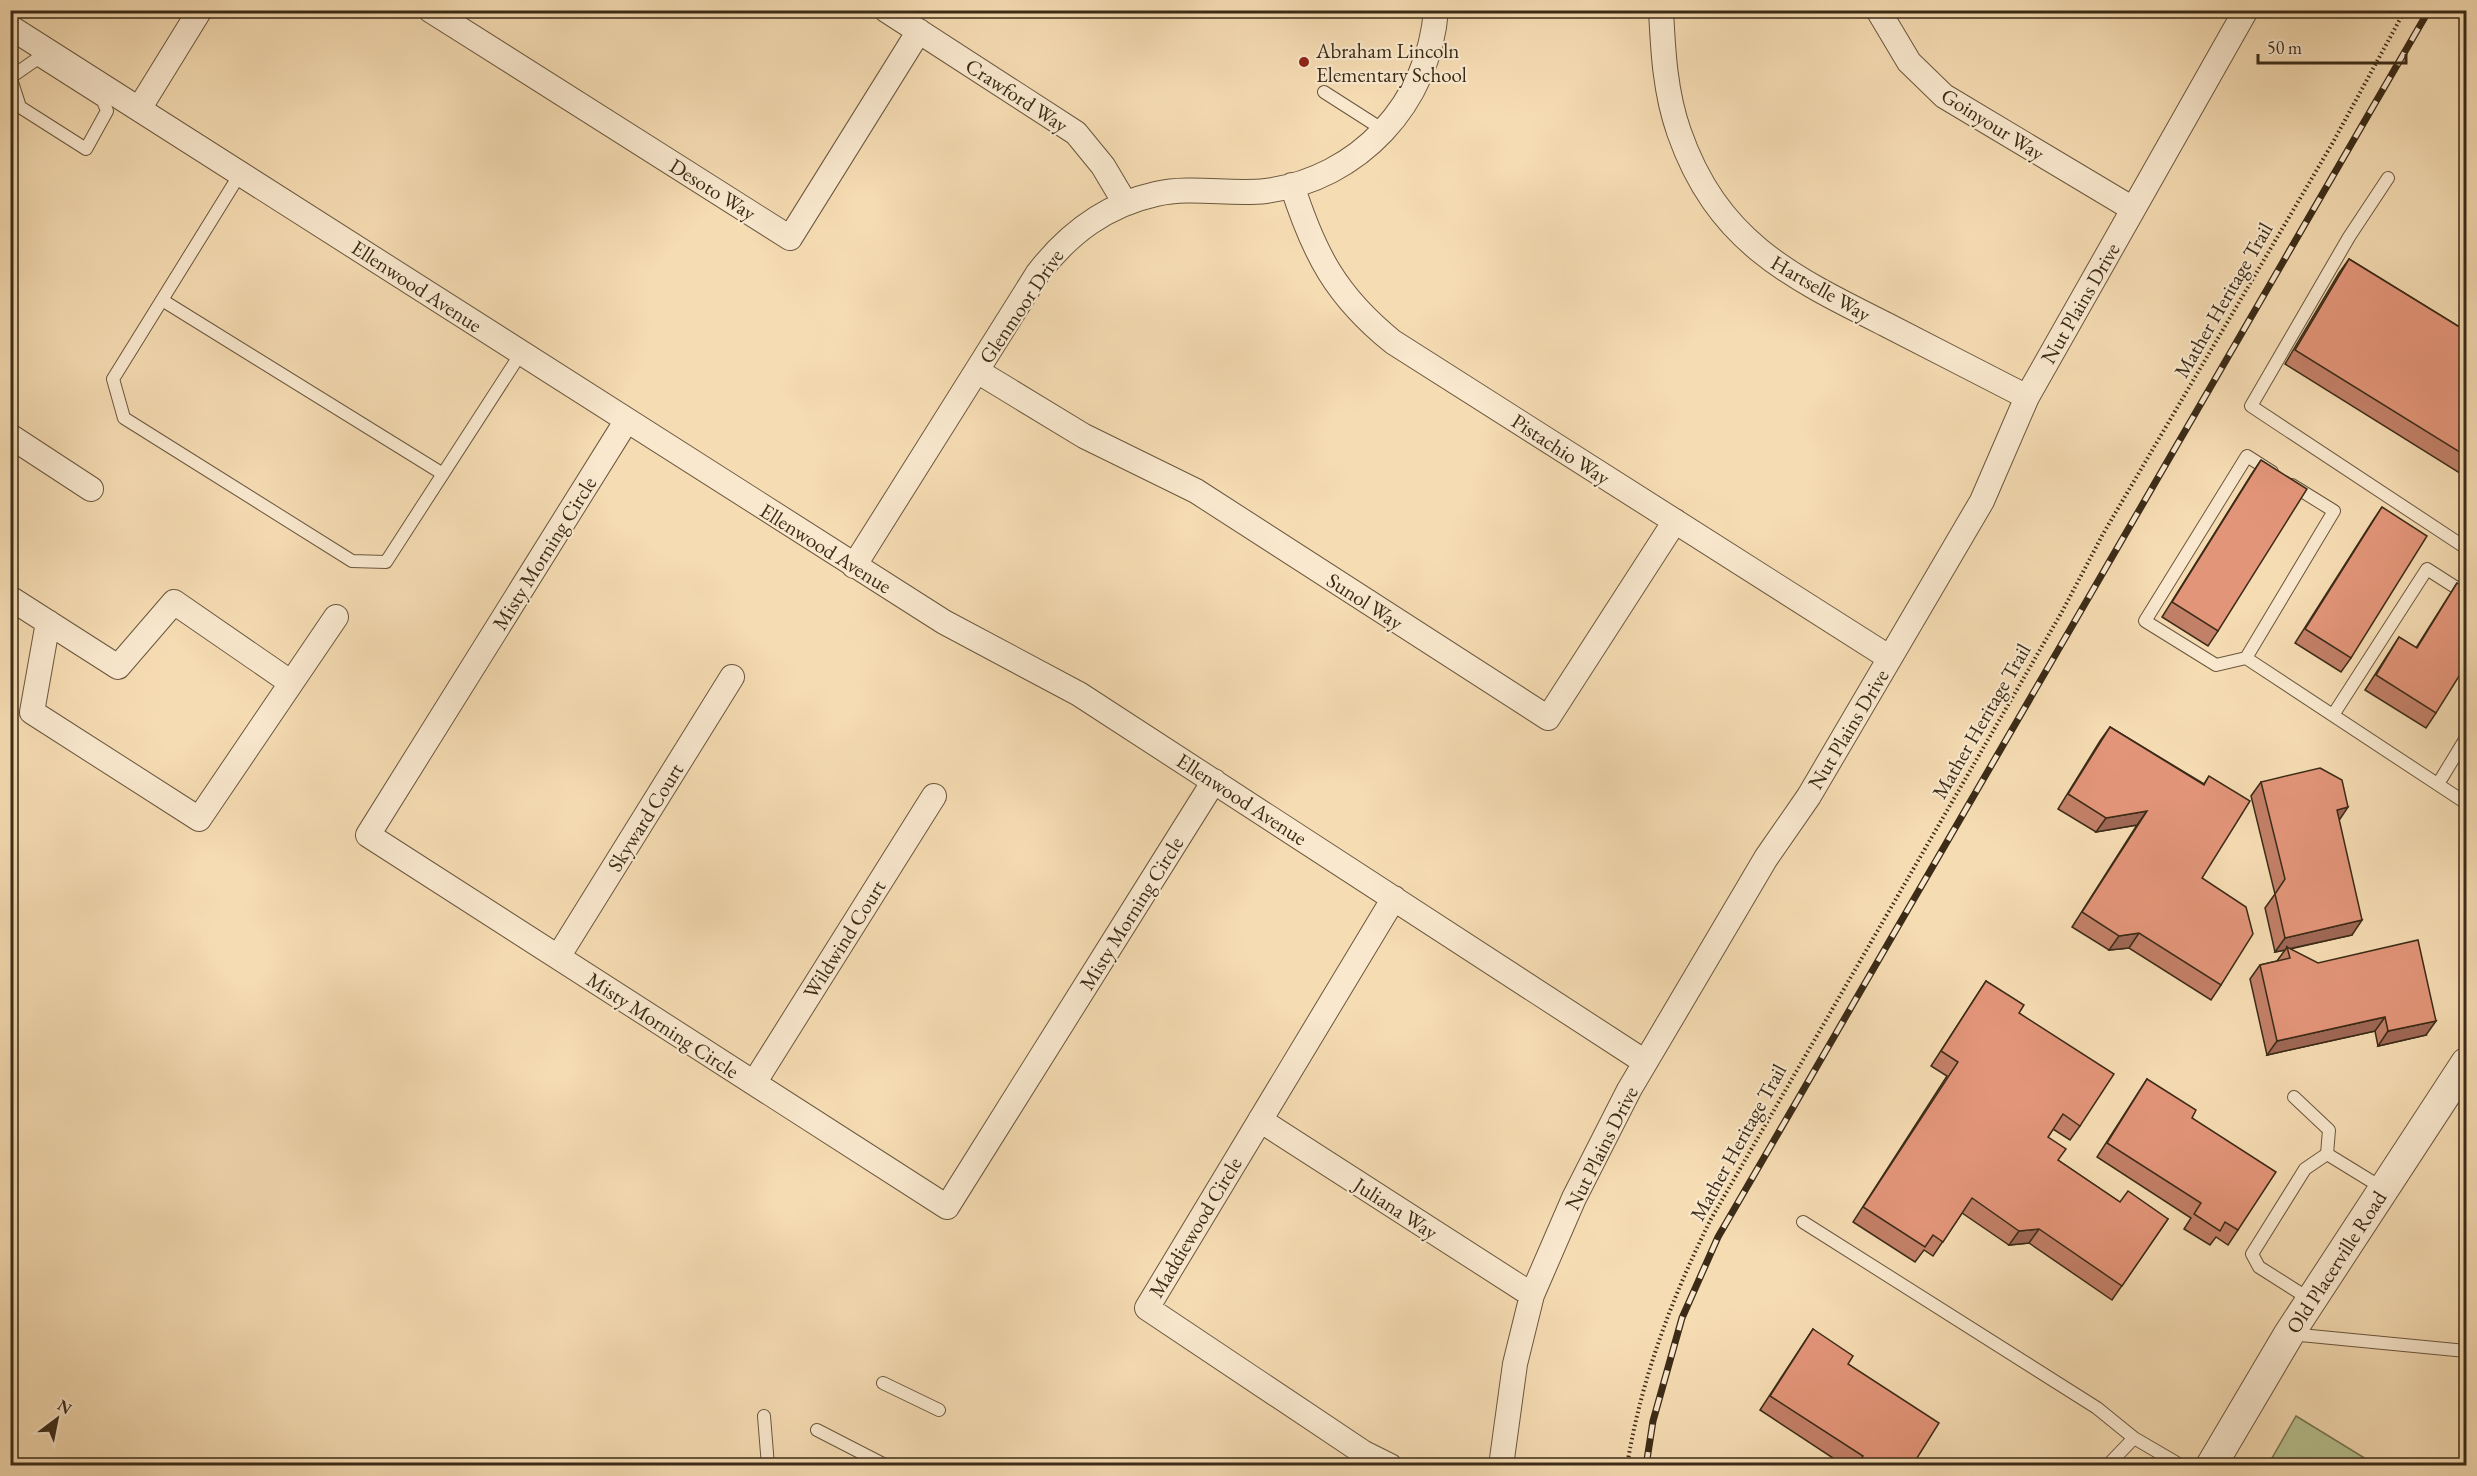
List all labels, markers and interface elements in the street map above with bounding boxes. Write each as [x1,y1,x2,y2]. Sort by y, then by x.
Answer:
scale bar [2258,27,2406,65]
text: 50 m [2267,36,2302,59]
place label: Abraham Lincoln Elementary School [1315,37,1467,88]
street label: Crawford Way [961,52,1074,139]
marker: Abraham Lincoln Elementary School [1297,55,1311,69]
street label: Goinyour Way [1936,82,2050,167]
street label: Desoto Way [665,152,762,227]
street label: Mather Heritage Trail [2168,217,2278,383]
street label: Ellenwood Avenue [347,234,487,338]
street label: Nut Plains Drive [2034,238,2126,368]
street label: Glenmoor Drive [973,243,1069,369]
street label: Hartselle Way [1766,249,1876,328]
street label: Pistachio Way [1507,407,1616,491]
street label: Misty Morning Circle [486,471,602,635]
street label: Ellenwood Avenue [755,497,897,599]
street label: Sunol Way [1322,566,1409,636]
street label: Mather Heritage Trail [1926,638,2036,804]
street label: Nut Plains Drive [1802,664,1894,794]
street label: Ellenwood Avenue [1172,747,1312,851]
street label: Skyward Court [601,757,689,876]
street label: Misty Morning Circle [1073,831,1189,995]
street label: Wildwind Court [797,874,891,1003]
street label: Misty Morning Circle [582,966,744,1084]
street label: Mather Heritage Trail [1684,1059,1792,1225]
street label: Nut Plains Drive [1558,1081,1644,1215]
street label: Maddiewood Circle [1142,1152,1248,1302]
street label: Juliana Way [1347,1170,1444,1246]
street label: Old Placerville Road [2280,1185,2392,1339]
north arrow [27,1389,87,1449]
text: N [54,1394,76,1419]

